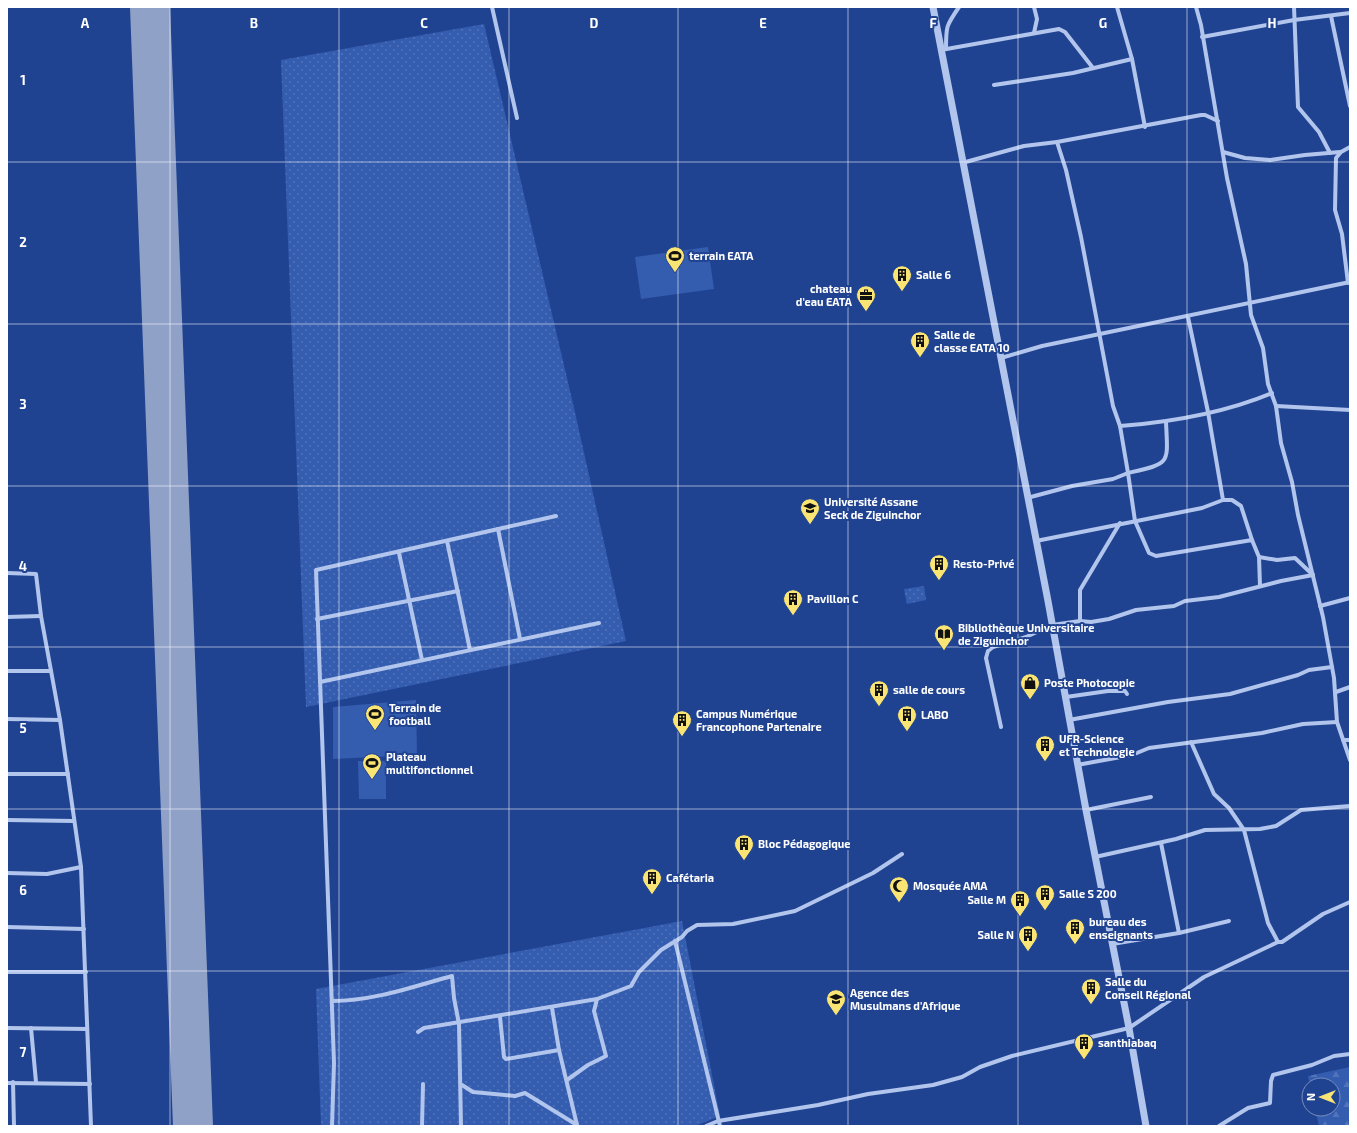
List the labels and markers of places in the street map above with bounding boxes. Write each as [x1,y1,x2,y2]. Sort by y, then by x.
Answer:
sports icon: terrain EATA [664,245,686,273]
place label: terrain EATA [689,249,754,262]
building icon: Salle 6 [891,264,913,292]
place label: Salle 6 [916,268,952,281]
place label: chateau d'eau EATA [796,282,853,308]
office icon: chateau d'eau EATA [855,284,877,312]
place label: Salle de classe EATA 10 [934,328,1010,354]
building icon: Salle de classe EATA 10 [909,330,931,358]
place label: Université Assane Seck de Ziguinchor [824,495,922,521]
school or university icon: Université Assane Seck de Ziguinchor [799,497,821,525]
building icon: Resto-Privé [928,553,950,581]
place label: Resto-Privé [953,557,1015,570]
building icon: Pavillon C [782,588,804,616]
place label: Pavillon C [807,592,859,605]
place label: Bibliothèque Universitaire de Ziguinchor [958,621,1094,647]
library icon: Bibliothèque Universitaire de Ziguinchor [933,623,955,651]
shop icon: Poste Photocopie [1019,672,1041,700]
place label: Poste Photocopie [1044,676,1135,689]
building icon: salle de cours [868,679,890,707]
place label: salle de cours [893,683,965,696]
place label: Terrain de football [389,701,441,727]
sports icon: Terrain de football [364,703,386,731]
building icon: LABO [896,704,918,732]
place label: Campus Numérique Francophone Partenaire [696,707,822,733]
place label: LABO [921,708,949,721]
building icon: Campus Numérique Francophone Partenaire [671,709,693,737]
place label: UFR-Science et Technologie [1059,732,1135,758]
building icon: UFR-Science et Technologie [1034,734,1056,762]
place label: Plateau multifonctionnel [386,750,474,776]
sports icon: Plateau multifonctionnel [361,752,383,780]
building icon: Bloc Pédagogique [733,833,755,861]
place label: Bloc Pédagogique [758,837,850,850]
building icon: Cafétaria [641,867,663,895]
place label: Cafétaria [666,871,714,884]
mosque icon: Mosquée AMA [888,875,910,903]
place label: Mosquée AMA [913,879,988,892]
building icon: Salle S 200 [1034,883,1056,911]
place label: Salle S 200 [1059,887,1117,900]
building icon: Salle M [1009,889,1031,917]
place label: Salle M [967,893,1006,906]
place label: bureau des enseignants [1089,915,1153,941]
building icon: bureau des enseignants [1064,917,1086,945]
building icon: Salle N [1017,924,1039,952]
place label: Salle N [978,928,1014,941]
place label: Salle du Conseil Régional [1105,975,1191,1001]
building icon: Salle du Conseil Régional [1080,977,1102,1005]
place label: Agence des Musulmans d'Afrique [850,986,960,1012]
school or university icon: Agence des Musulmans d'Afrique [825,988,847,1016]
building icon: santhiabaq [1073,1032,1095,1060]
place label: santhiabaq [1098,1036,1157,1049]

